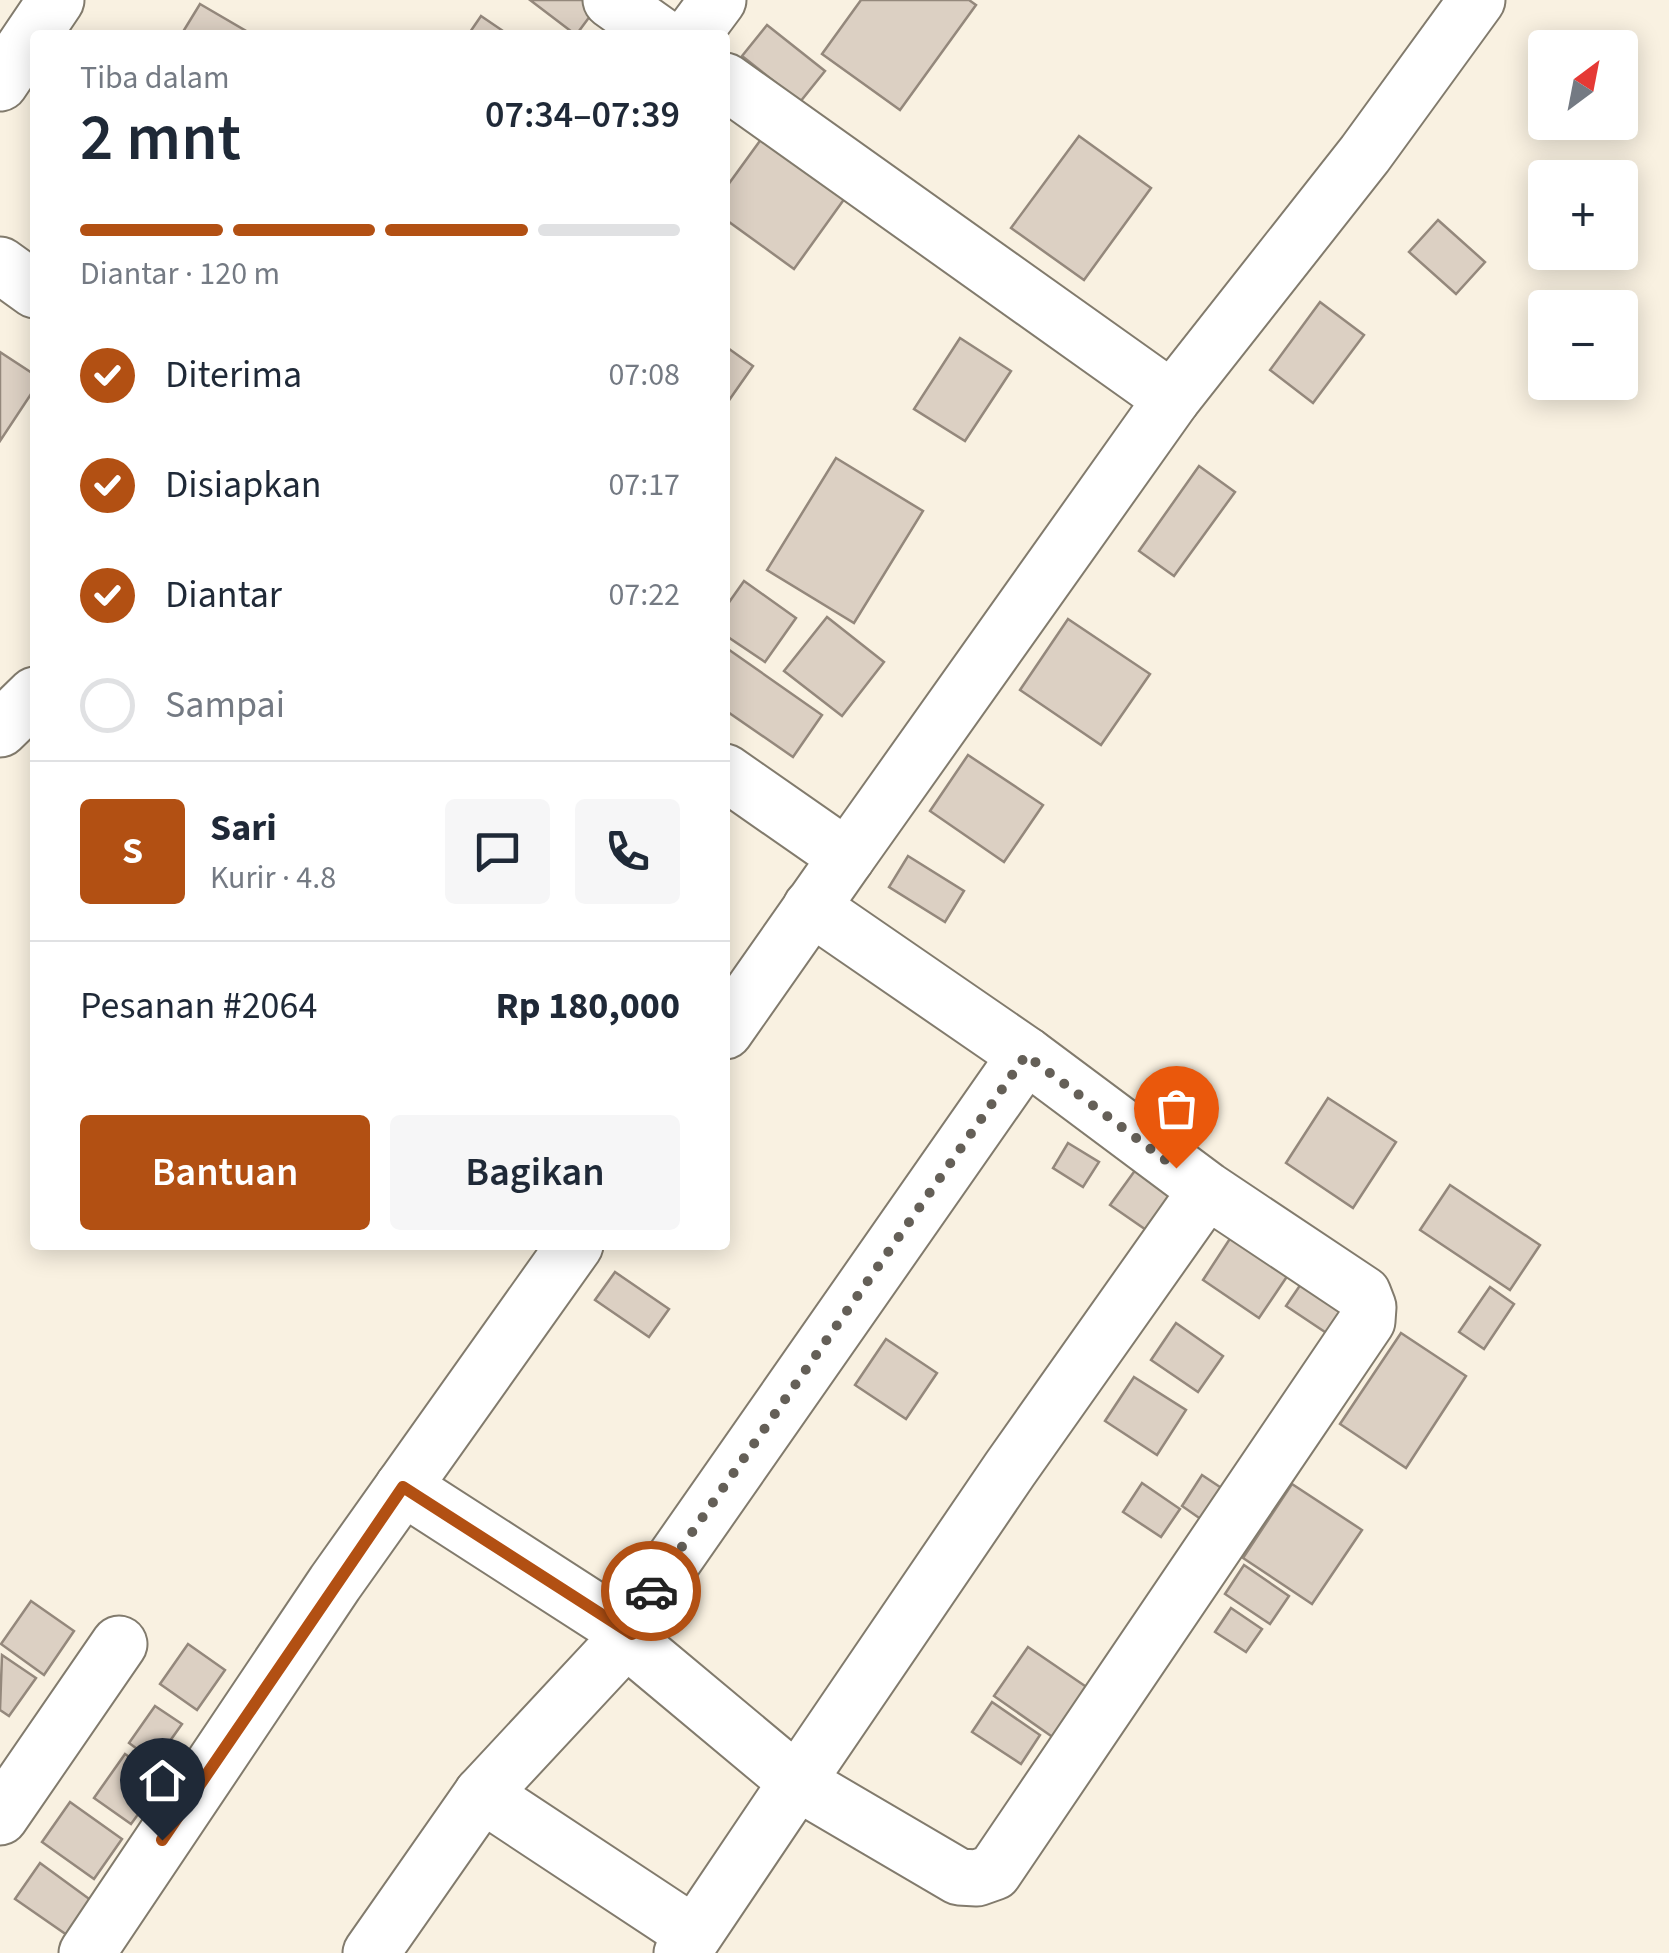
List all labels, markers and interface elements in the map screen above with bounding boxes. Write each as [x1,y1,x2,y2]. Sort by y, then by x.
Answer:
north arrow [1528,30,1638,140]
map controls [1528,30,1638,400]
text: Tiba dalam [80,55,230,101]
text: 07:34–07:39 [485,88,680,142]
text: 2 mnt [80,92,241,185]
button: + [1528,160,1638,270]
text: Diantar · 120 m [80,251,280,297]
button: − [1528,290,1638,400]
icon: check [80,348,135,403]
text: Diterima [165,348,302,402]
text: 07:08 [608,352,680,398]
icon: check [80,458,135,513]
text: Disiapkan [165,458,322,512]
text: 07:17 [608,462,680,508]
icon: check [80,568,135,623]
text: Diantar [165,568,282,622]
text: 07:22 [608,572,680,618]
text: Sampai [165,678,285,732]
button: chat [445,799,550,904]
button: phone [575,799,680,904]
text: Sari [210,801,277,855]
text: S [122,824,143,878]
text: Kurir · 4.8 [210,855,336,901]
text: Pesanan #2064 [80,979,317,1033]
text: Rp 180,000 [496,979,680,1033]
pin [1134,1066,1219,1169]
icon: bag [1149,1081,1204,1136]
button: Bantuan [80,1115,370,1230]
button: Bagikan [390,1115,680,1230]
courier [601,1541,701,1641]
icon: car [624,1564,679,1619]
pin [120,1738,205,1841]
icon: home [135,1753,190,1808]

